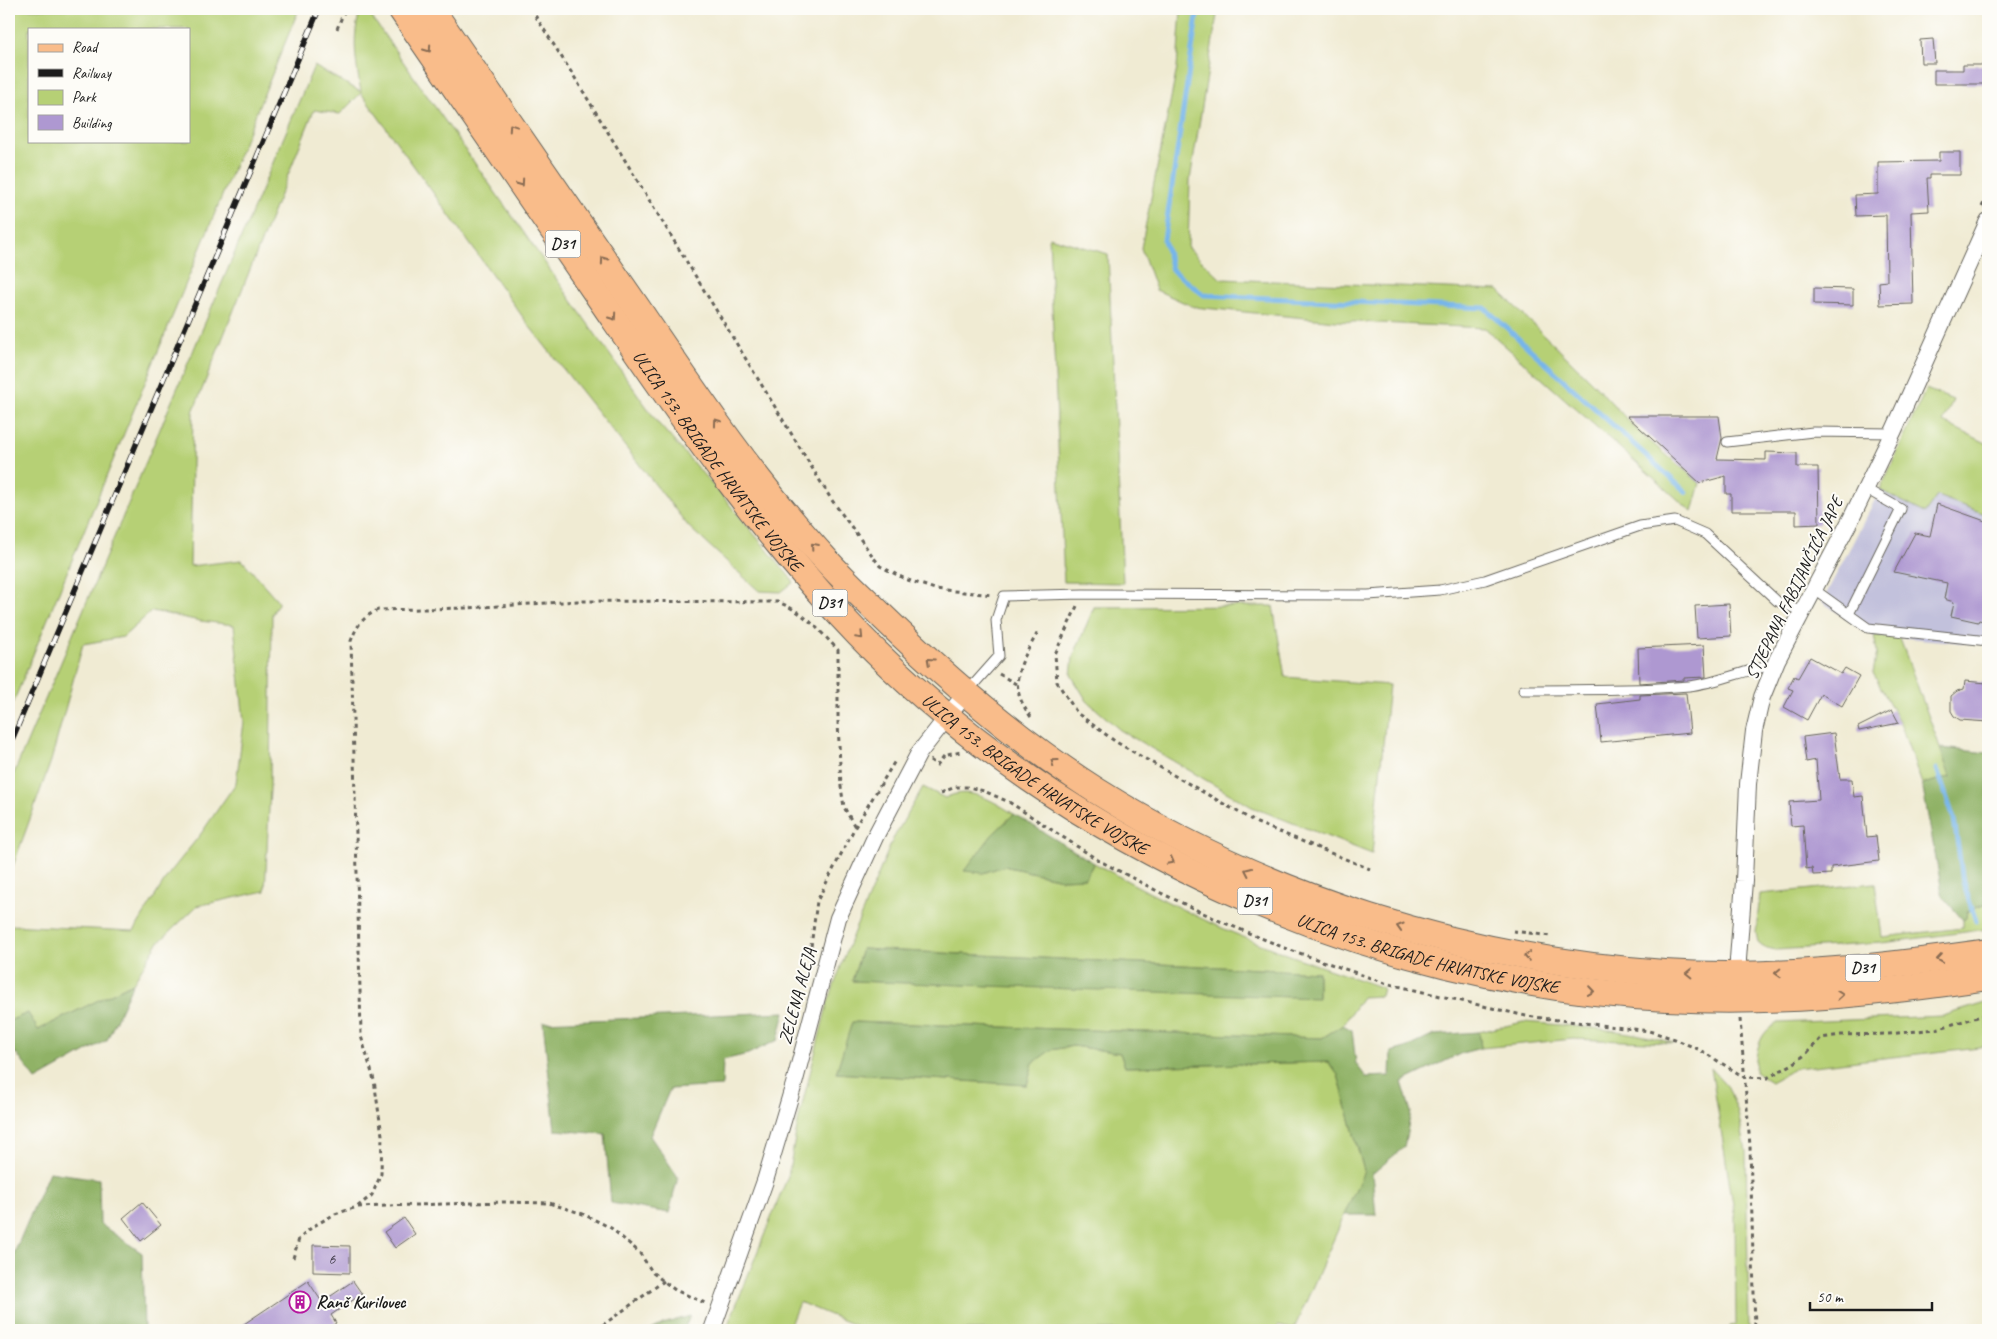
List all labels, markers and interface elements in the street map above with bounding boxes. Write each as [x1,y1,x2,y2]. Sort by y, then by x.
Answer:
legend [28,28,190,142]
text: Road [72,38,99,57]
one-way arrow [422,43,431,53]
text: Railway [72,64,113,83]
text: Park [72,88,97,107]
text: Building [72,114,112,133]
one-way arrow [509,123,518,132]
one-way arrow [515,177,524,187]
road number: D31 [546,230,580,258]
one-way arrow [601,257,610,266]
one-way arrow [607,311,616,320]
street label: ULICA 153. BRIGADE HRVATSKE VOJSKE [628,346,809,578]
one-way arrow [714,418,723,428]
street label: STJEPANA FABIJANČIĆA JAPE [1740,491,1849,683]
one-way arrow [811,543,820,552]
road number: D31 [812,590,848,616]
one-way arrow [854,630,863,639]
one-way arrow [926,658,935,667]
street label: ULICA 153. BRIGADE HRVATSKE VOJSKE [917,689,1154,861]
one-way arrow [1051,759,1060,767]
one-way arrow [1166,855,1175,865]
one-way arrow [1244,866,1253,877]
road number: D31 [1238,888,1272,914]
street label: ULICA 153. BRIGADE HRVATSKE VOJSKE [1294,908,1563,998]
one-way arrow [1397,922,1405,932]
street label: ZELENA ALEJA [774,945,821,1046]
one-way arrow [1523,952,1532,962]
one-way arrow [1936,953,1944,963]
road number: D31 [1846,954,1880,981]
one-way arrow [1685,968,1693,979]
one-way arrow [1774,968,1782,978]
one-way arrow [1587,985,1595,996]
one-way arrow [1836,990,1844,1001]
house number: 6 [329,1250,337,1269]
scale bar [1810,1279,1932,1311]
text: 50 m [1817,1288,1844,1307]
building icon: Ranč Kurilovec [288,1290,312,1314]
place label: Ranč Kurilovec [316,1291,407,1313]

